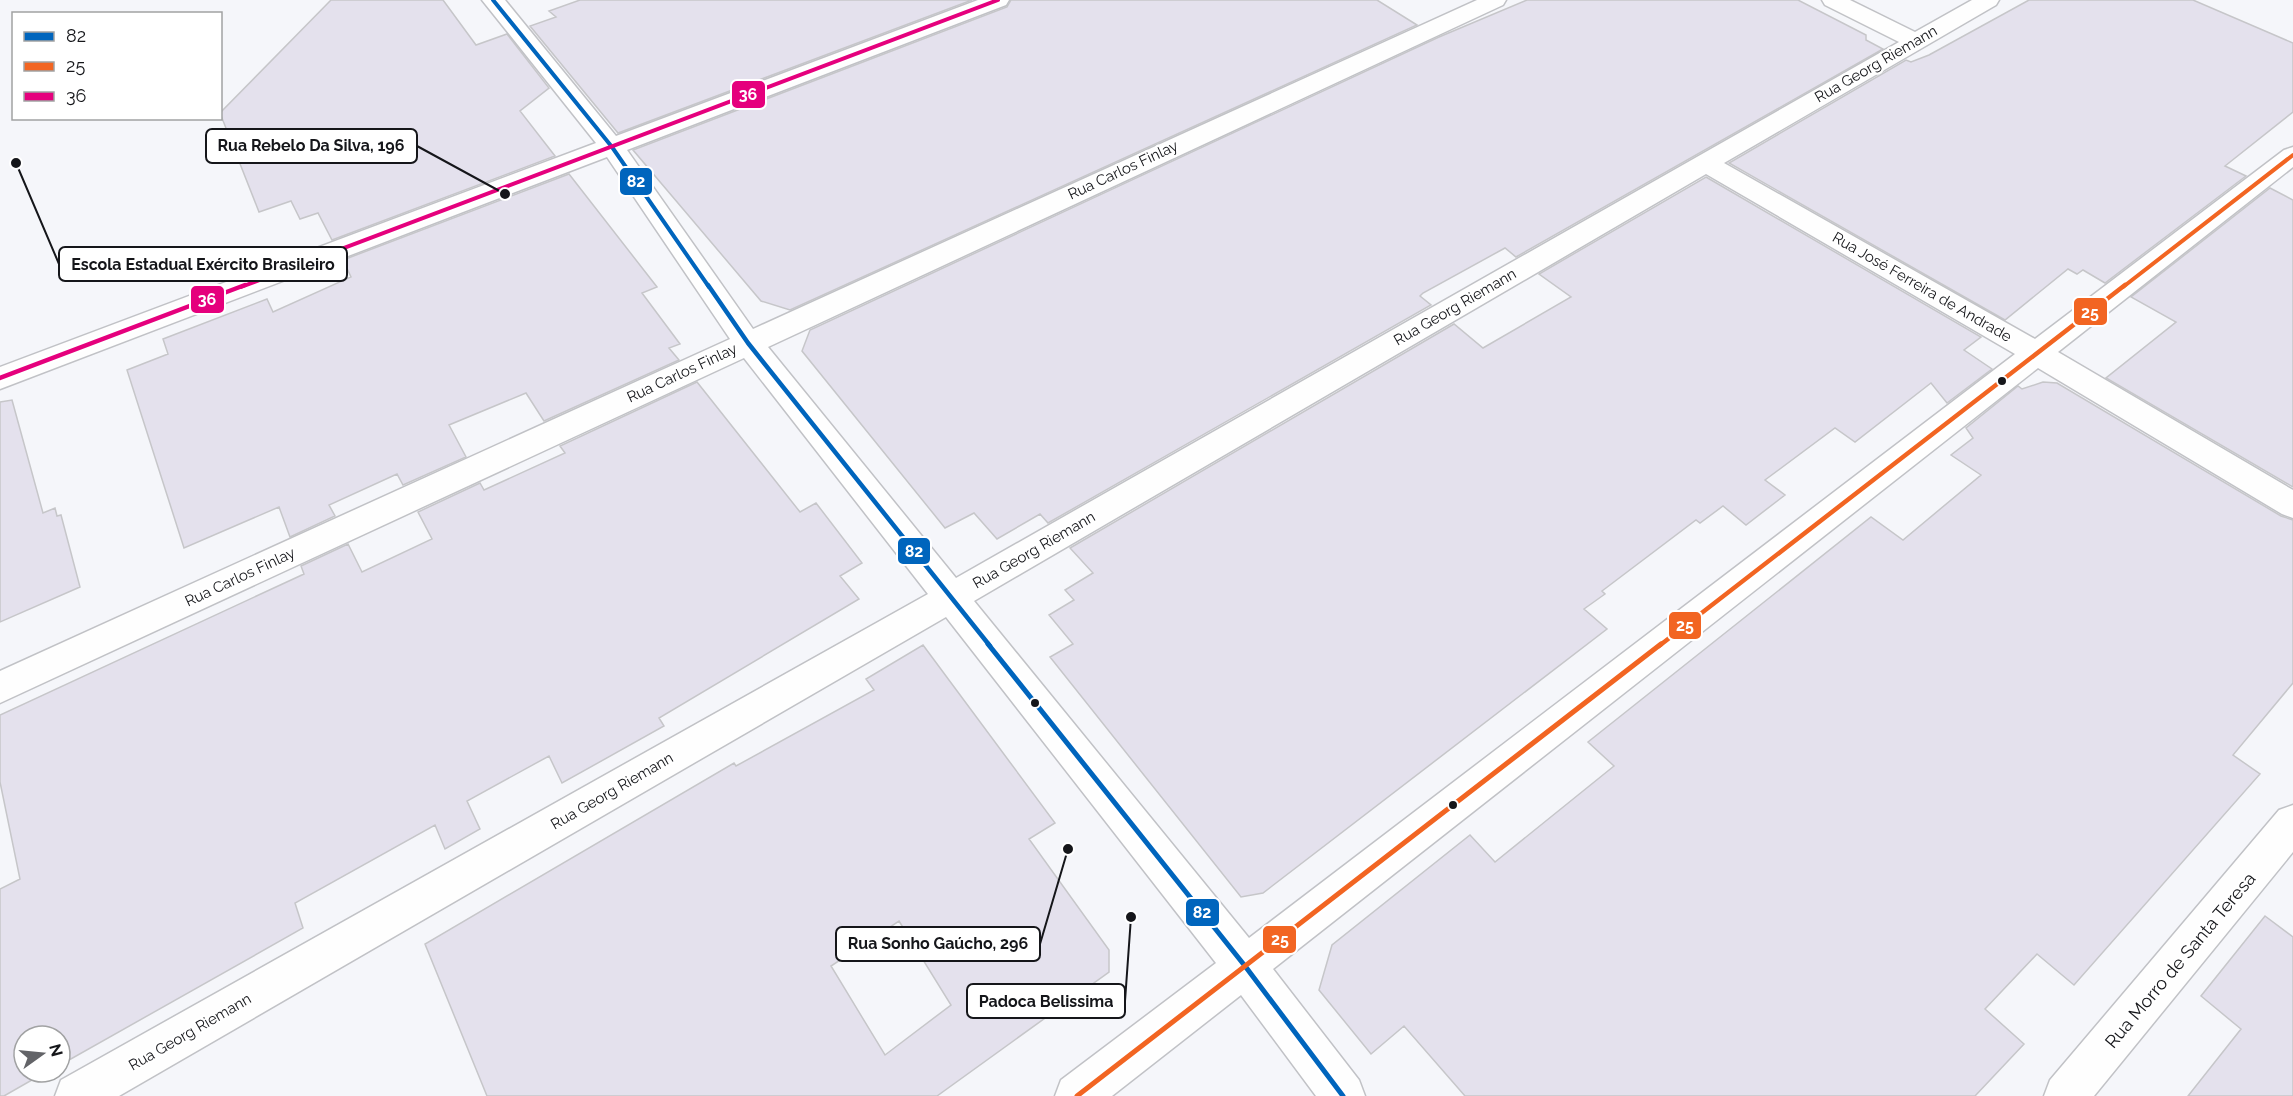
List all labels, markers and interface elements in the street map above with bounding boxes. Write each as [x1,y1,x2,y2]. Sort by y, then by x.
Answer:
legend [12,12,222,120]
street label: Rua Georg Riemann [1812,22,1940,106]
text: 82 [66,25,86,46]
text: 25 [66,55,85,76]
line badge: 36 [731,80,766,109]
text: 36 [66,85,87,106]
text: 36 [739,85,758,104]
callout: Rua Rebelo Da Silva, 196 [206,129,417,163]
text: Rua Rebelo Da Silva, 196 [218,136,405,155]
street label: Rua Carlos Finlay [1065,137,1181,203]
line badge: 82 [619,167,653,196]
text: 82 [627,172,645,191]
street label: Rua José Ferreira de Andrade [1829,228,2015,346]
callout: Escola Estadual Exército Brasileiro [59,247,347,281]
text: Escola Estadual Exército Brasileiro [71,255,335,274]
street label: Rua Georg Riemann [1391,265,1519,349]
line badge: 36 [190,285,225,314]
text: 36 [198,290,217,309]
line badge: 25 [2073,297,2108,326]
text: 25 [2081,303,2099,322]
street label: Rua Carlos Finlay [624,340,740,406]
unlabelled marker [1996,375,2008,387]
street label: Rua Georg Riemann [970,508,1098,592]
line badge: 82 [897,537,931,565]
text: 82 [905,542,923,561]
street label: Rua Carlos Finlay [182,544,298,610]
line badge: 25 [1668,611,1702,640]
text: 25 [1676,616,1694,635]
unlabelled marker [1029,697,1041,709]
street label: Rua Georg Riemann [548,749,676,833]
unlabelled marker [1447,799,1459,811]
street label: Rua Morro de Santa Teresa [2100,868,2260,1052]
line badge: 82 [1185,898,1220,927]
text: 82 [1193,903,1211,922]
line badge: 25 [1262,925,1297,954]
callout: Rua Sonho Gaúcho, 296 [836,927,1040,961]
text: 25 [1271,930,1289,949]
text: Rua Sonho Gaúcho, 296 [848,934,1028,953]
callout: Padoca Belissima [967,984,1125,1018]
street label: Rua Georg Riemann [126,990,254,1074]
text: Padoca Belissima [979,992,1113,1011]
north arrow [12,1024,72,1084]
text: N [45,1042,67,1059]

